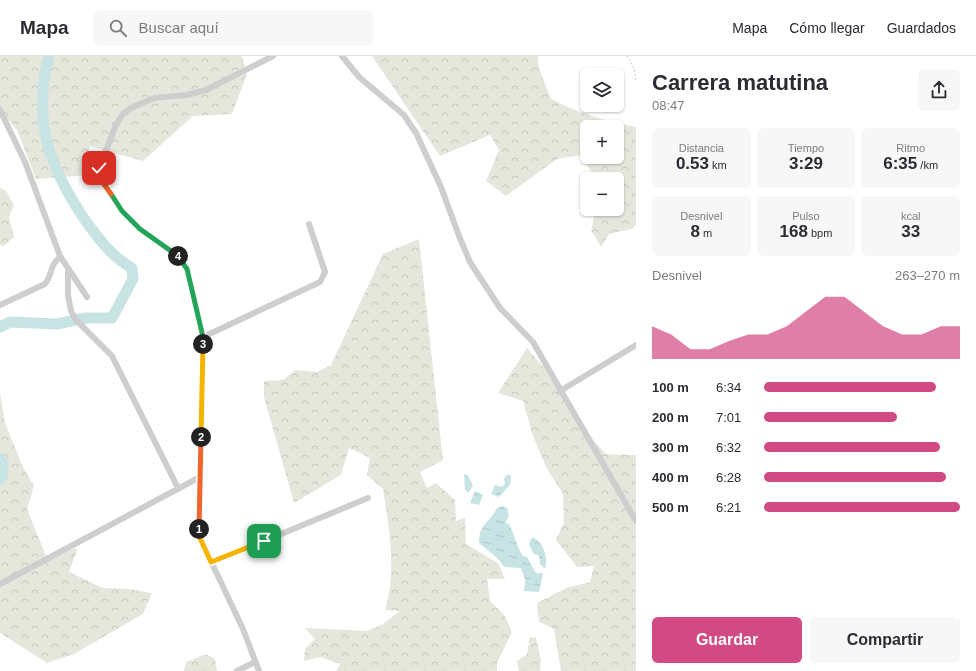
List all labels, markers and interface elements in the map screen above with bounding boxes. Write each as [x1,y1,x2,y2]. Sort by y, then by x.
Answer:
search box [93,10,373,46]
text: Mapa [20,17,69,38]
icon: search [107,17,129,39]
text: Buscar aquí [139,19,219,36]
text: Mapa [732,20,767,36]
text: Cómo llegar [789,20,865,36]
text: Guardados [887,20,956,36]
map controls [580,68,624,216]
button: layers [580,68,624,112]
button: share [918,69,960,111]
text: Carrera matutina [652,70,828,95]
text: 08:47 [652,98,685,113]
button: + [580,120,624,164]
text: Distancia [679,142,724,154]
text: Tiempo [788,142,824,154]
text: Ritmo [896,142,925,154]
pin [82,151,116,185]
text: 0.53 [676,154,709,173]
text: 3:29 [789,154,823,173]
text: 6:35 [883,154,917,173]
icon: check [88,157,110,179]
text: km [709,159,727,171]
text: /km [917,159,938,171]
button: − [580,172,624,216]
text: Desnivel [680,210,722,222]
text: Pulso [792,210,820,222]
text: kcal [901,210,920,222]
text: 8 [690,222,700,241]
text: 168 [780,222,808,241]
text: 33 [901,222,920,241]
text: m [700,227,712,239]
text: bpm [808,227,832,239]
pin: 4 [168,246,188,266]
text: 4 [175,250,181,262]
text: Desnivel [652,268,702,283]
text: 263–270 m [895,268,960,283]
pin: 3 [193,334,213,354]
text: 3 [200,338,206,350]
text: 100 m [652,380,689,395]
text: 6:34 [716,380,741,395]
text: 200 m [652,410,689,425]
text: 7:01 [716,410,741,425]
pin: 2 [191,427,211,447]
text: 2 [198,431,204,443]
text: 300 m [652,440,689,455]
text: 6:32 [716,440,741,455]
text: 400 m [652,470,689,485]
text: 6:28 [716,470,741,485]
text: 500 m [652,500,689,515]
text: 6:21 [716,500,741,515]
pin: 1 [189,519,209,539]
text: 1 [196,523,202,535]
pin [247,524,281,558]
icon: arrive [253,530,275,552]
button: Guardar [652,617,802,663]
button: Compartir [810,617,960,663]

